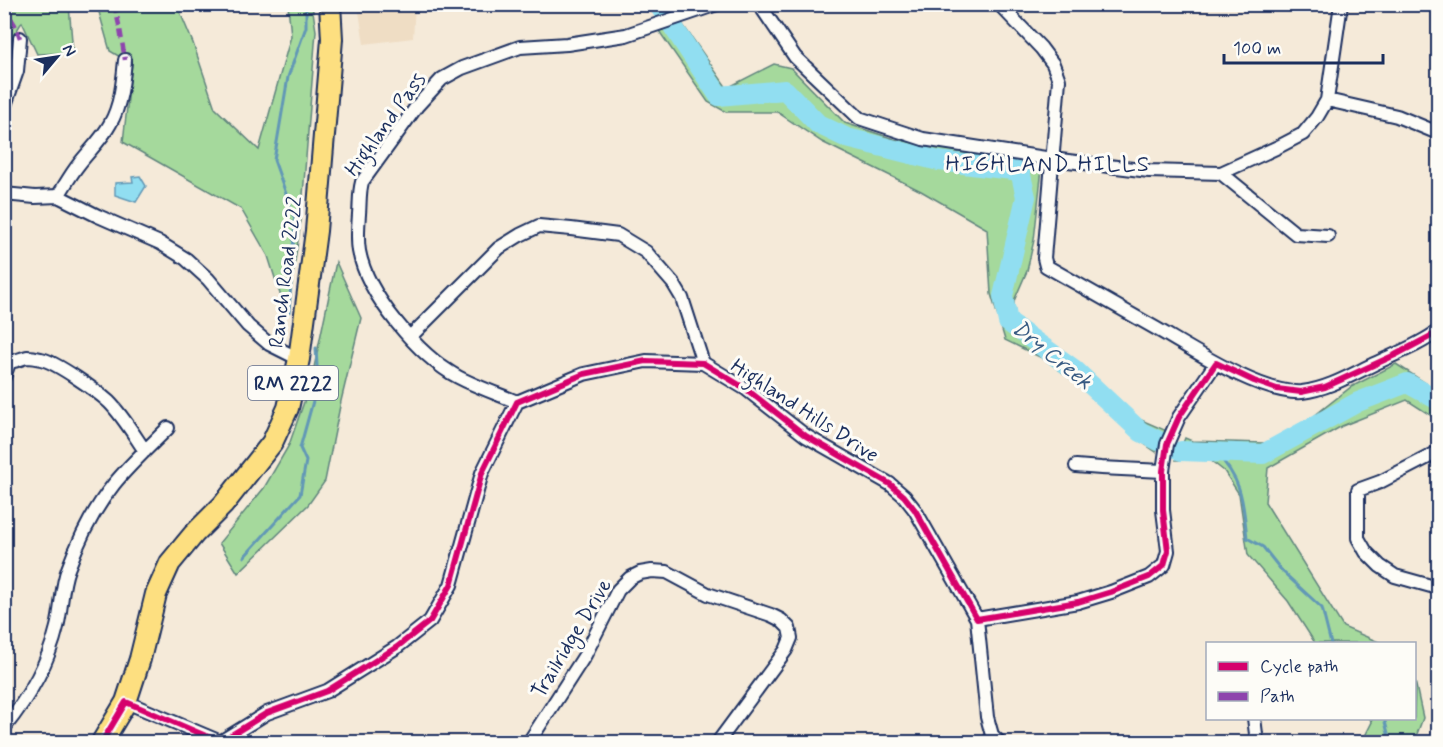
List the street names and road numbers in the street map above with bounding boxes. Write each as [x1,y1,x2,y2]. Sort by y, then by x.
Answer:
street label: Highland Pass [339,67,435,183]
street label: Ranch Road 2222 [263,194,309,350]
street label: Highland Hills Drive [724,352,884,471]
road number: RM 2222 [248,366,338,400]
street label: Trailridge Drive [525,573,620,704]

